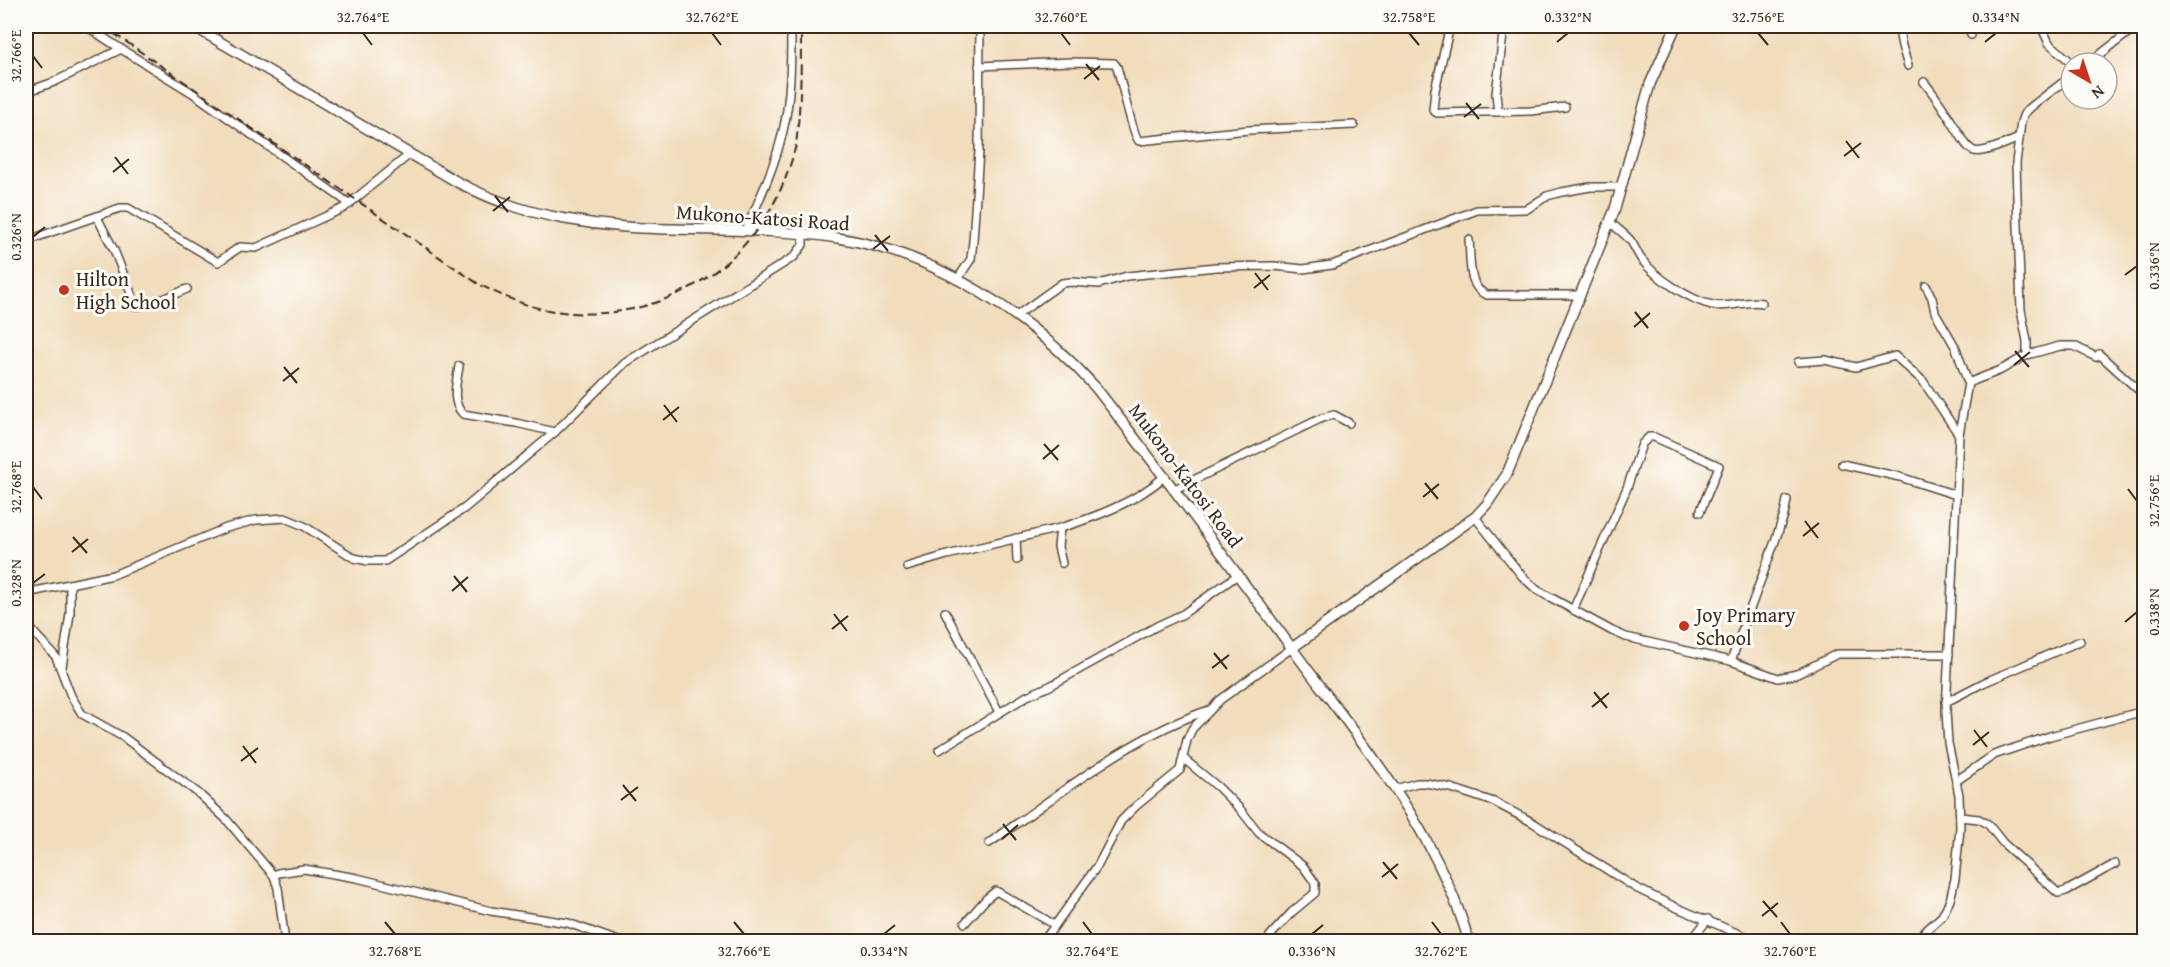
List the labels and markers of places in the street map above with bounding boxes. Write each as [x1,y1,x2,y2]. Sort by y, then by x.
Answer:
place label: Hilton High School [76,264,176,316]
marker: Hilton High School [57,283,71,297]
place label: Joy Primary School [1693,600,1796,652]
marker: Joy Primary School [1677,619,1691,633]

